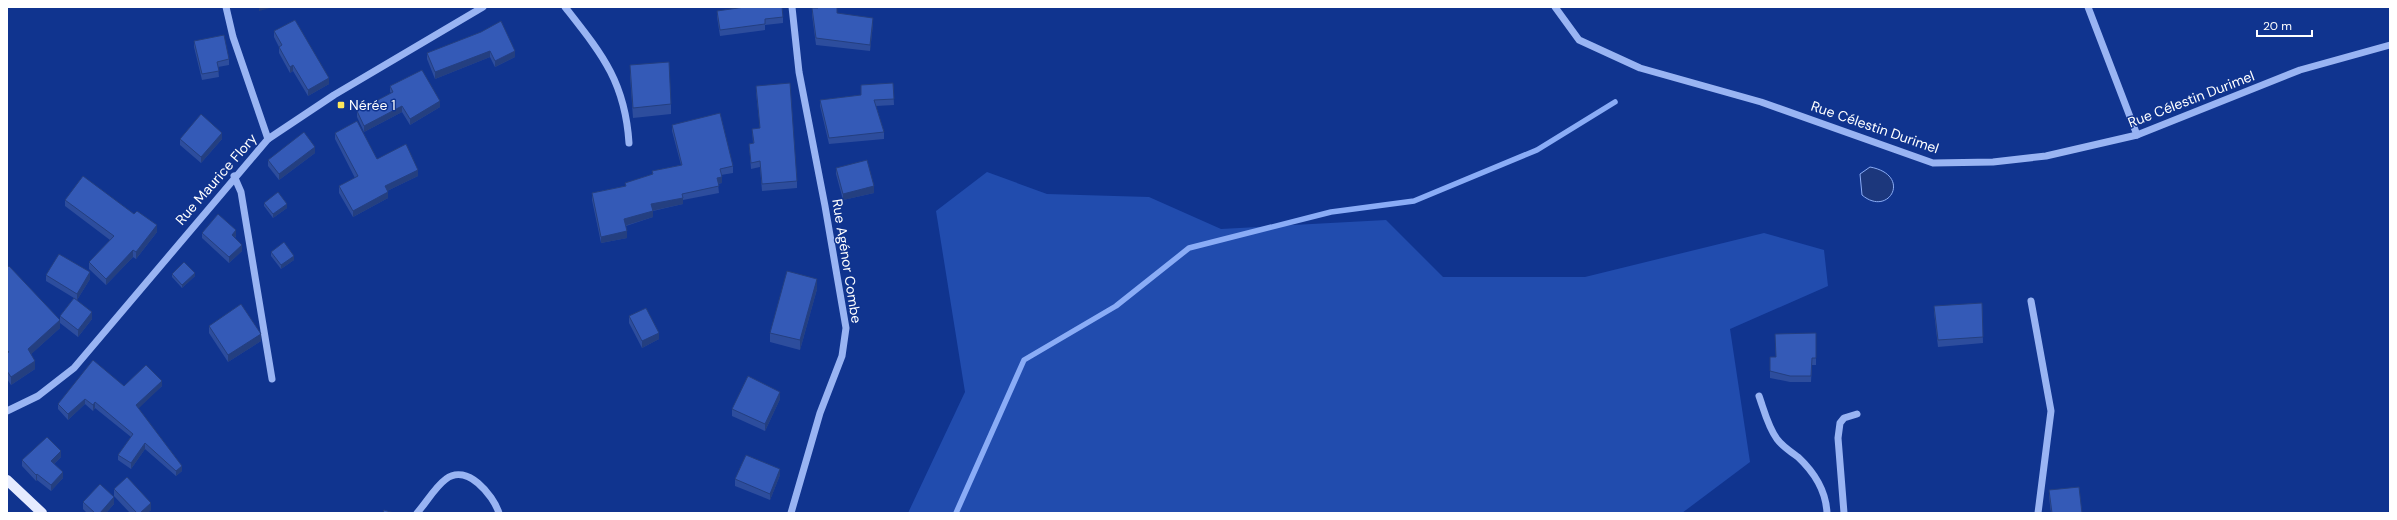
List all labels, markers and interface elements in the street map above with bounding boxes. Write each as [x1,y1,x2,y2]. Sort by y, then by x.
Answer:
scale bar [2257,12,2312,38]
text: 20 m [2263,18,2292,34]
street label: Rue Célestin Durimel [2125,67,2257,131]
place label: Nérée 1 [349,96,396,114]
street label: Rue Célestin Durimel [1809,97,1941,157]
marker: Nérée 1 [336,100,346,110]
street label: Rue Maurice Flory [171,129,261,229]
street label: Rue Agénor Combe [828,198,866,324]

